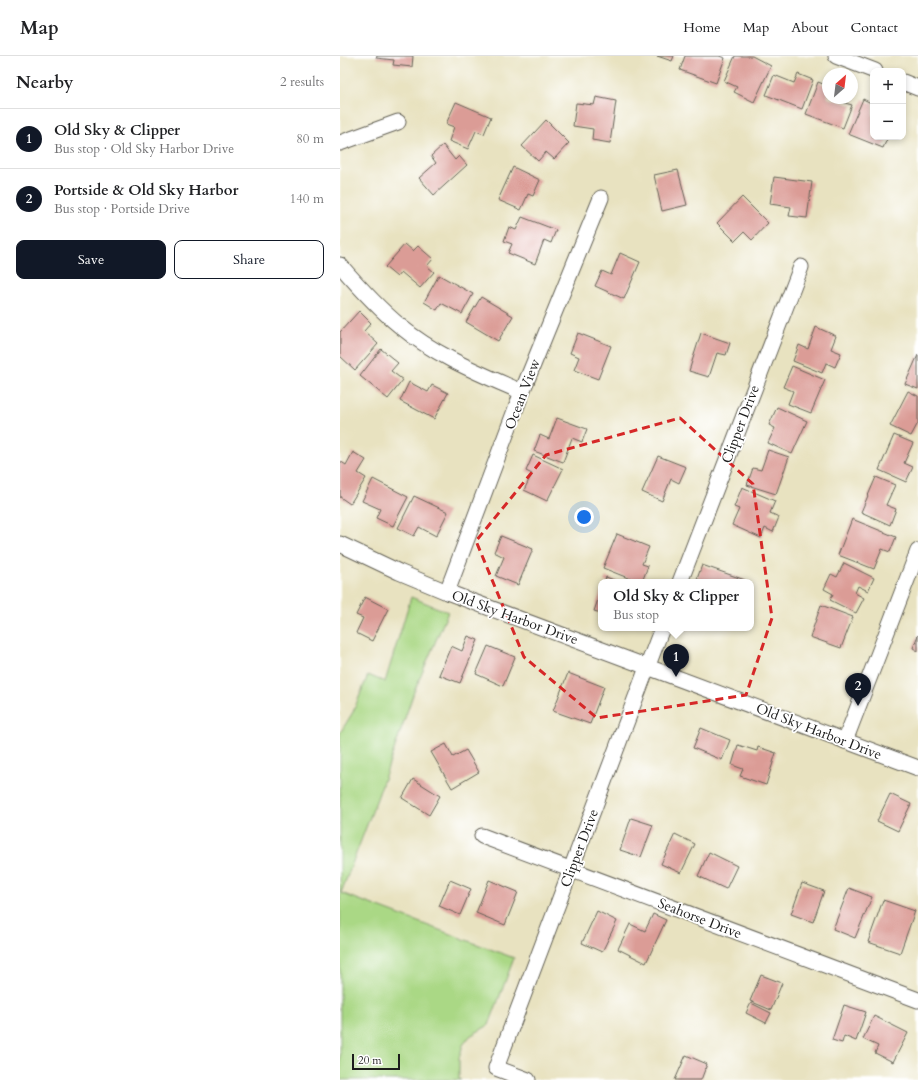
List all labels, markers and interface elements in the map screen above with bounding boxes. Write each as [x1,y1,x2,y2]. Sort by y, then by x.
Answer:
text: Map [20,15,59,41]
text: Home [683,18,721,37]
text: Map [743,18,769,37]
text: About [791,18,828,37]
text: Contact [850,18,898,37]
north arrow [822,68,858,104]
map controls [870,68,906,140]
button: + [870,68,906,104]
text: Nearby [16,71,73,94]
text: 2 results [280,73,324,91]
button: − [870,104,906,140]
text: Old Sky & Clipper [54,120,180,140]
text: 1 [26,130,32,148]
text: 80 m [296,130,324,148]
text: Bus stop · Old Sky Harbor Drive [54,140,234,158]
text: Portside & Old Sky Harbor [54,180,238,200]
text: 2 [26,190,32,208]
text: 140 m [290,190,324,208]
text: Bus stop · Portside Drive [54,200,190,218]
button: Save [16,240,166,279]
button: Share [174,240,324,279]
street label: Ocean View [500,355,545,432]
street label: Clipper Drive [717,382,764,466]
your location [574,507,594,527]
popup [598,579,754,631]
street label: Old Sky Harbor Drive [449,586,581,649]
text: Old Sky & Clipper [613,586,739,606]
text: Bus stop [613,606,659,624]
pin: 1 [663,644,689,677]
pin: 2 [845,673,871,706]
street label: Old Sky Harbor Drive [753,699,884,764]
street label: Clipper Drive [556,806,603,890]
street label: Seahorse Drive [655,894,745,943]
scale bar [352,1052,400,1071]
text: 20 m [358,1053,382,1068]

